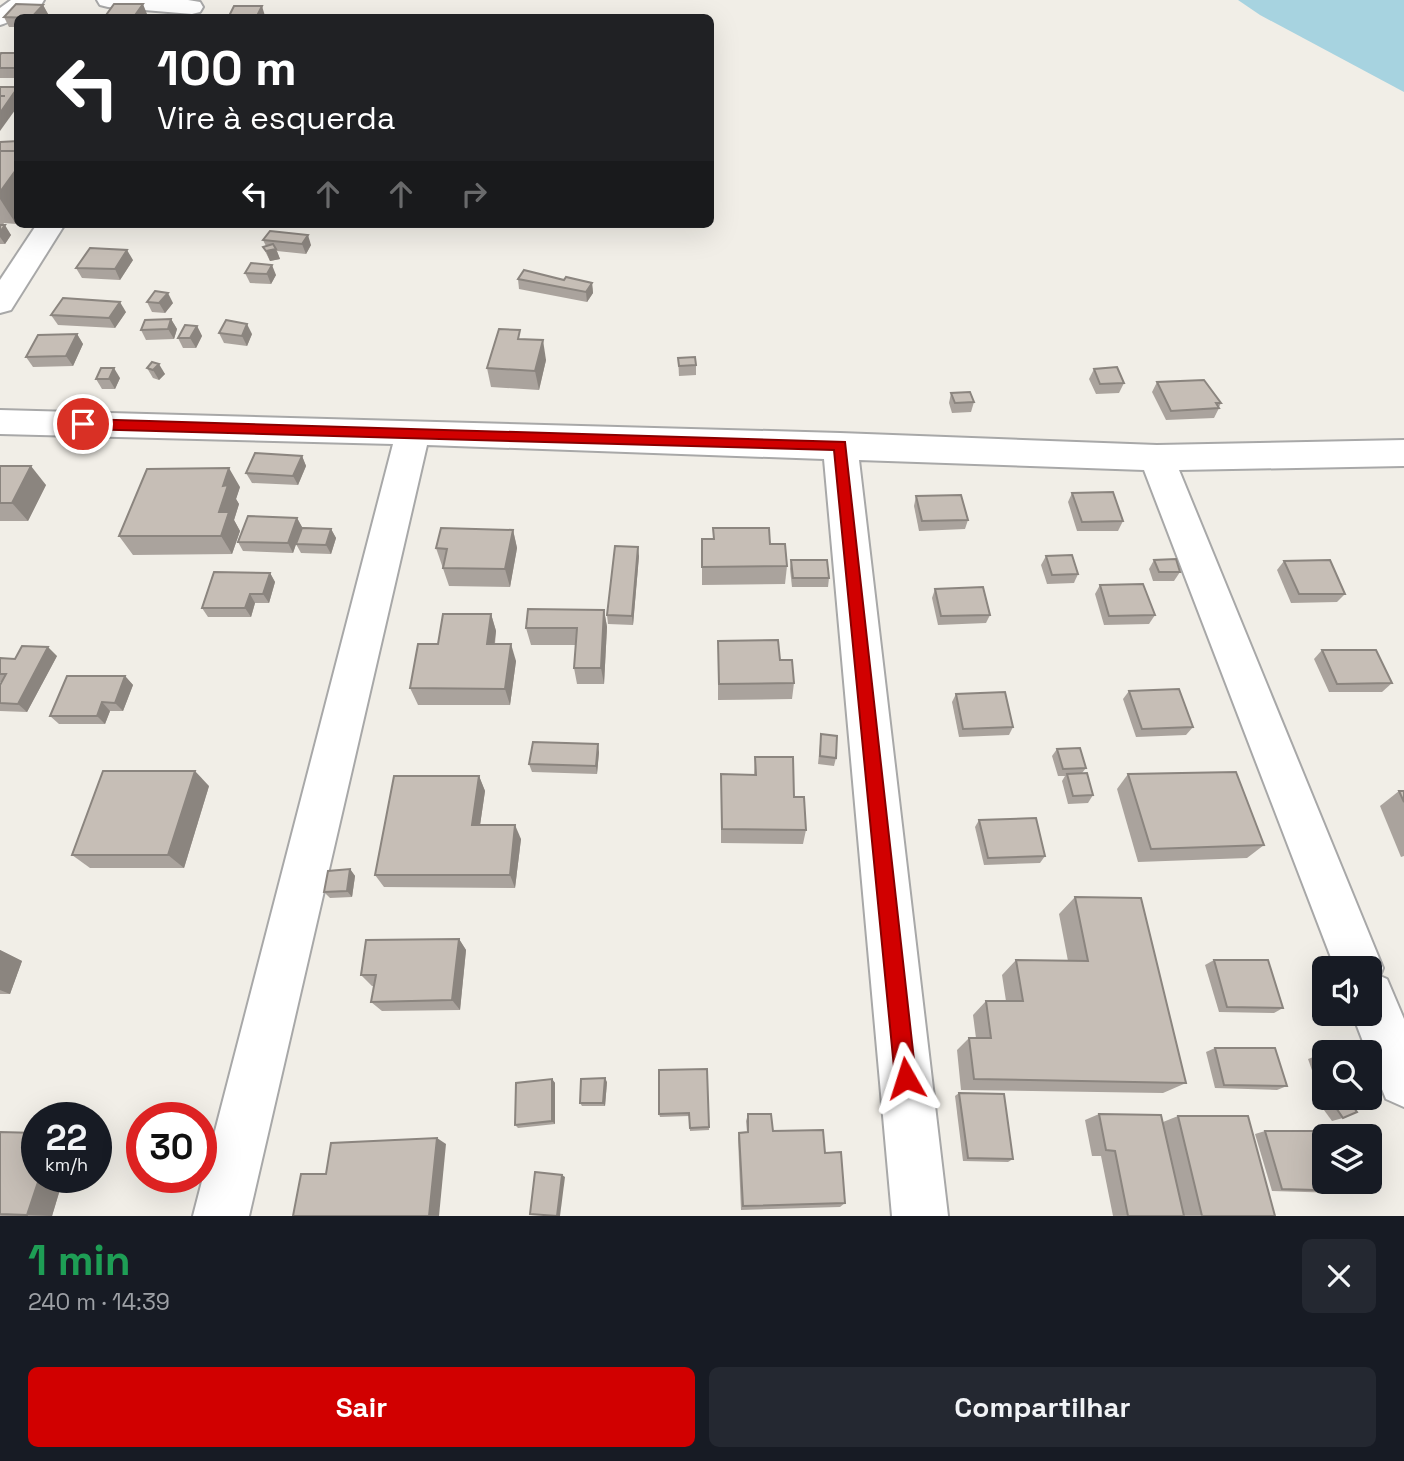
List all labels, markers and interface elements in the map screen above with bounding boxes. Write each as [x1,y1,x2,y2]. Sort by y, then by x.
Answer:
text: 100 m [157,37,297,99]
icon: left [42,42,133,133]
text: Vire à esquerda [157,98,395,138]
icon: left [236,175,274,213]
icon: ahead [309,175,347,213]
icon: ahead [382,175,420,213]
icon: right [455,175,493,213]
pin [53,394,113,454]
icon: arrive [64,405,102,443]
map controls [1312,956,1382,1194]
button: sound [1312,956,1382,1026]
button: search [1312,1040,1382,1110]
position arrow [869,1041,943,1115]
speed limit sign: 30 [126,1102,217,1193]
text: 22 [46,1116,87,1160]
button: layers [1312,1124,1382,1194]
text: km/h [45,1153,88,1176]
text: 1 min [28,1234,131,1287]
button: close [1302,1239,1376,1313]
text: 240 m · 14:39 [28,1287,170,1317]
button: Sair [28,1367,695,1447]
button: Compartilhar [709,1367,1376,1447]

